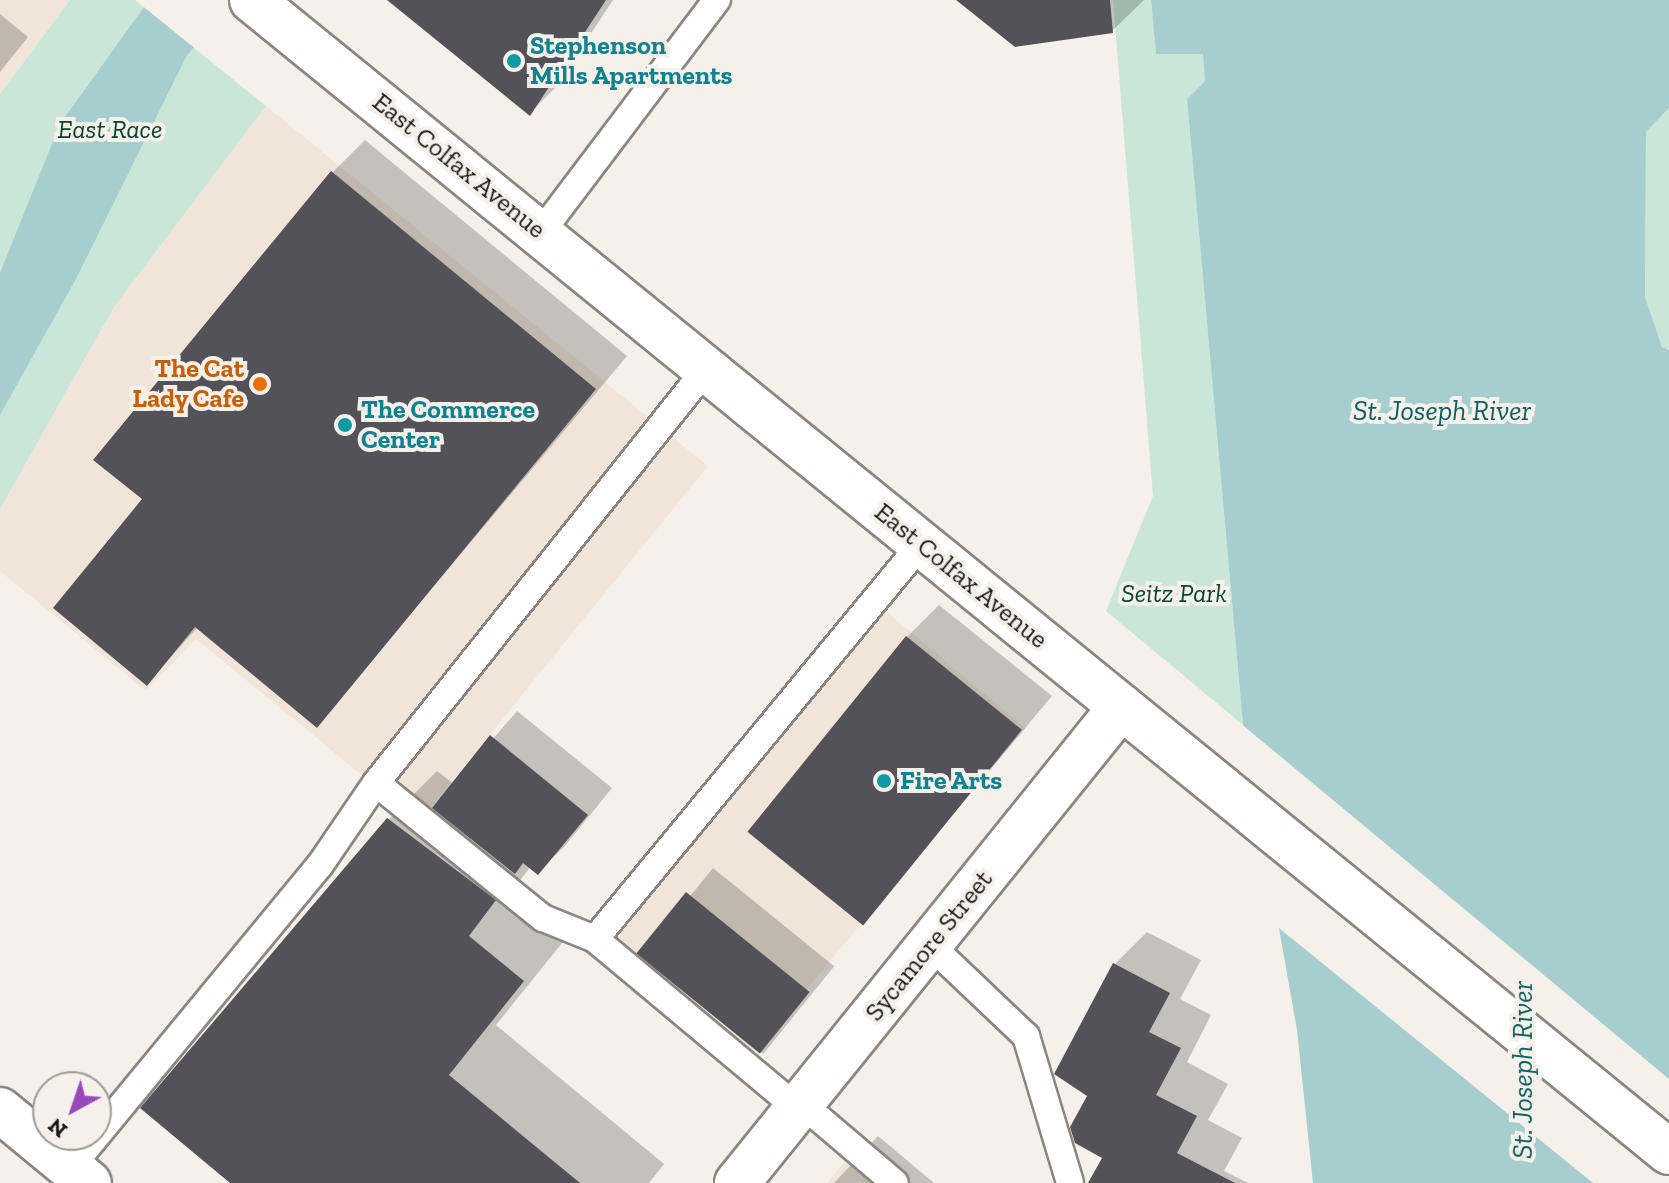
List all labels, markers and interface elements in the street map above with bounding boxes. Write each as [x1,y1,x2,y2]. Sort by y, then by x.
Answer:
place label: Stephenson Mills Apartments [530,30,733,92]
marker: Stephenson Mills Apartments [505,52,523,70]
street label: East Colfax Avenue [366,86,552,246]
park label: East Race [58,114,162,146]
place label: The Cat Lady Cafe [132,353,244,414]
marker: The Cat Lady Cafe [251,375,269,393]
place label: The Commerce Center [361,394,535,456]
water label: St. Joseph River [1353,394,1531,428]
marker: The Commerce Center [336,416,354,434]
street label: East Colfax Avenue [868,496,1054,656]
park label: Seitz Park [1121,578,1227,610]
place label: Fire Arts [900,765,1003,797]
marker: Fire Arts [875,772,893,790]
street label: Sycamore Street [859,864,999,1028]
water label: St. Joseph River [1506,981,1540,1159]
north arrow [32,1071,112,1151]
text: N [42,1113,73,1144]

